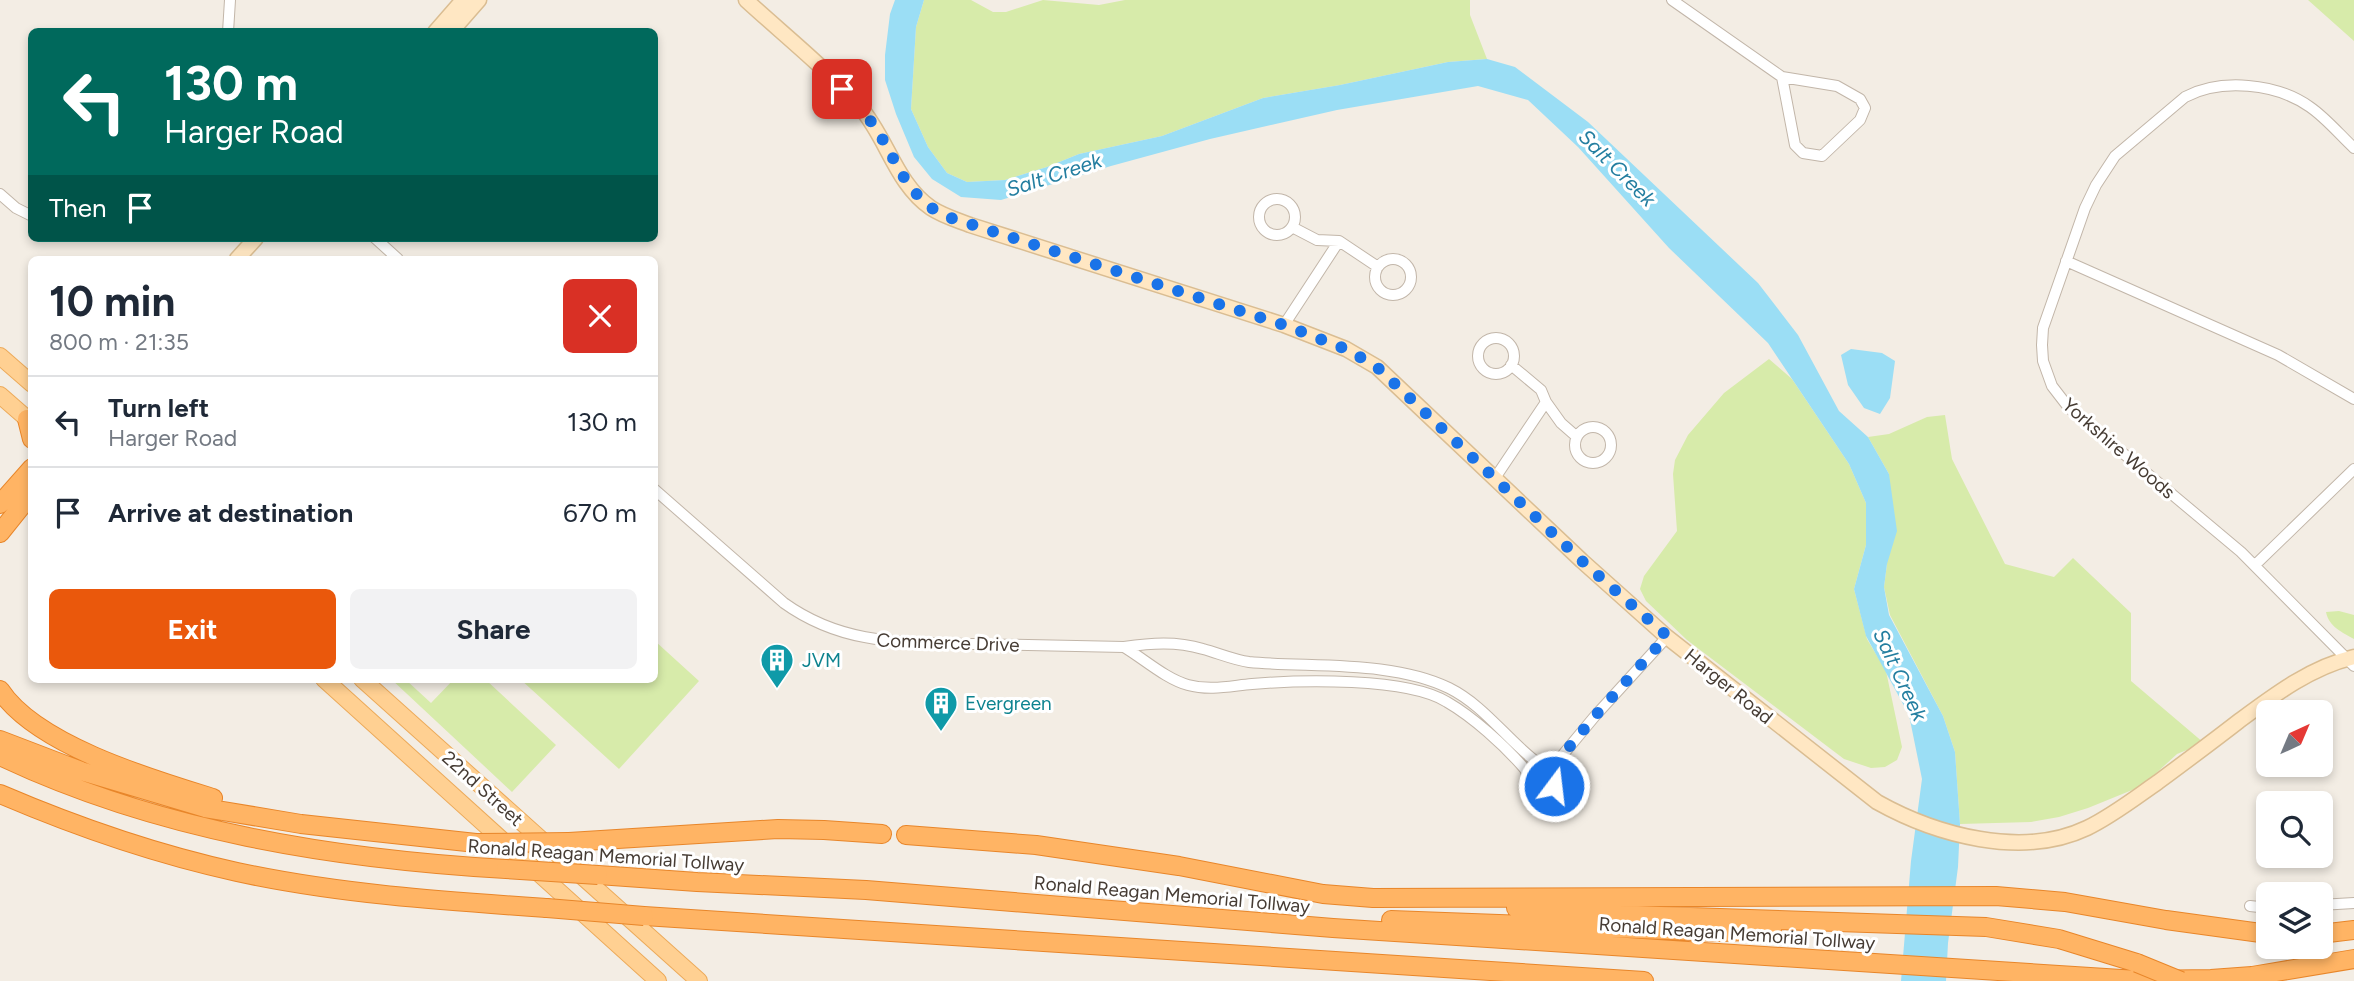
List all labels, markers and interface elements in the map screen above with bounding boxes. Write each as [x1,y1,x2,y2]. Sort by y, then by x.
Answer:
text: 130 m [164,53,298,112]
icon: left [49,56,140,147]
pin [812,59,872,119]
icon: arrive [823,70,861,108]
text: Harger Road [164,113,344,151]
water label: Salt Creek [1574,124,1662,212]
water label: Salt Creek [1003,147,1105,202]
icon: arrive [121,189,159,227]
text: Then [49,192,107,224]
text: 10 min [49,276,175,327]
button: close [563,279,637,353]
text: 800 m · 21:35 [49,328,189,356]
text: Turn left [108,392,209,424]
street label: Yorkshire Woods [2058,393,2180,504]
icon: left [49,403,87,441]
text: 130 m [567,406,637,438]
text: Harger Road [108,424,237,452]
icon: arrive [49,494,87,532]
text: Arrive at destination [108,497,353,529]
text: 670 m [563,497,637,529]
button: Exit [49,589,336,669]
button: Share [350,589,637,669]
water label: Salt Creek [1868,625,1933,726]
street label: Commerce Drive [876,629,1020,656]
building icon: JVM [758,641,796,690]
street label: Harger Road [1680,644,1777,729]
place label: JVM [802,649,841,672]
building icon: Evergreen [922,684,960,733]
place label: Evergreen [965,692,1052,715]
north arrow [2256,700,2333,777]
map controls [2256,700,2333,959]
street label: 22nd Street [437,746,528,831]
position arrow [1517,749,1591,823]
button: search [2256,791,2333,868]
street label: Ronald Reagan Memorial Tollway [467,834,745,877]
street label: Ronald Reagan Memorial Tollway [1033,871,1311,918]
button: layers [2256,882,2333,959]
street label: Ronald Reagan Memorial Tollway [1598,912,1876,955]

